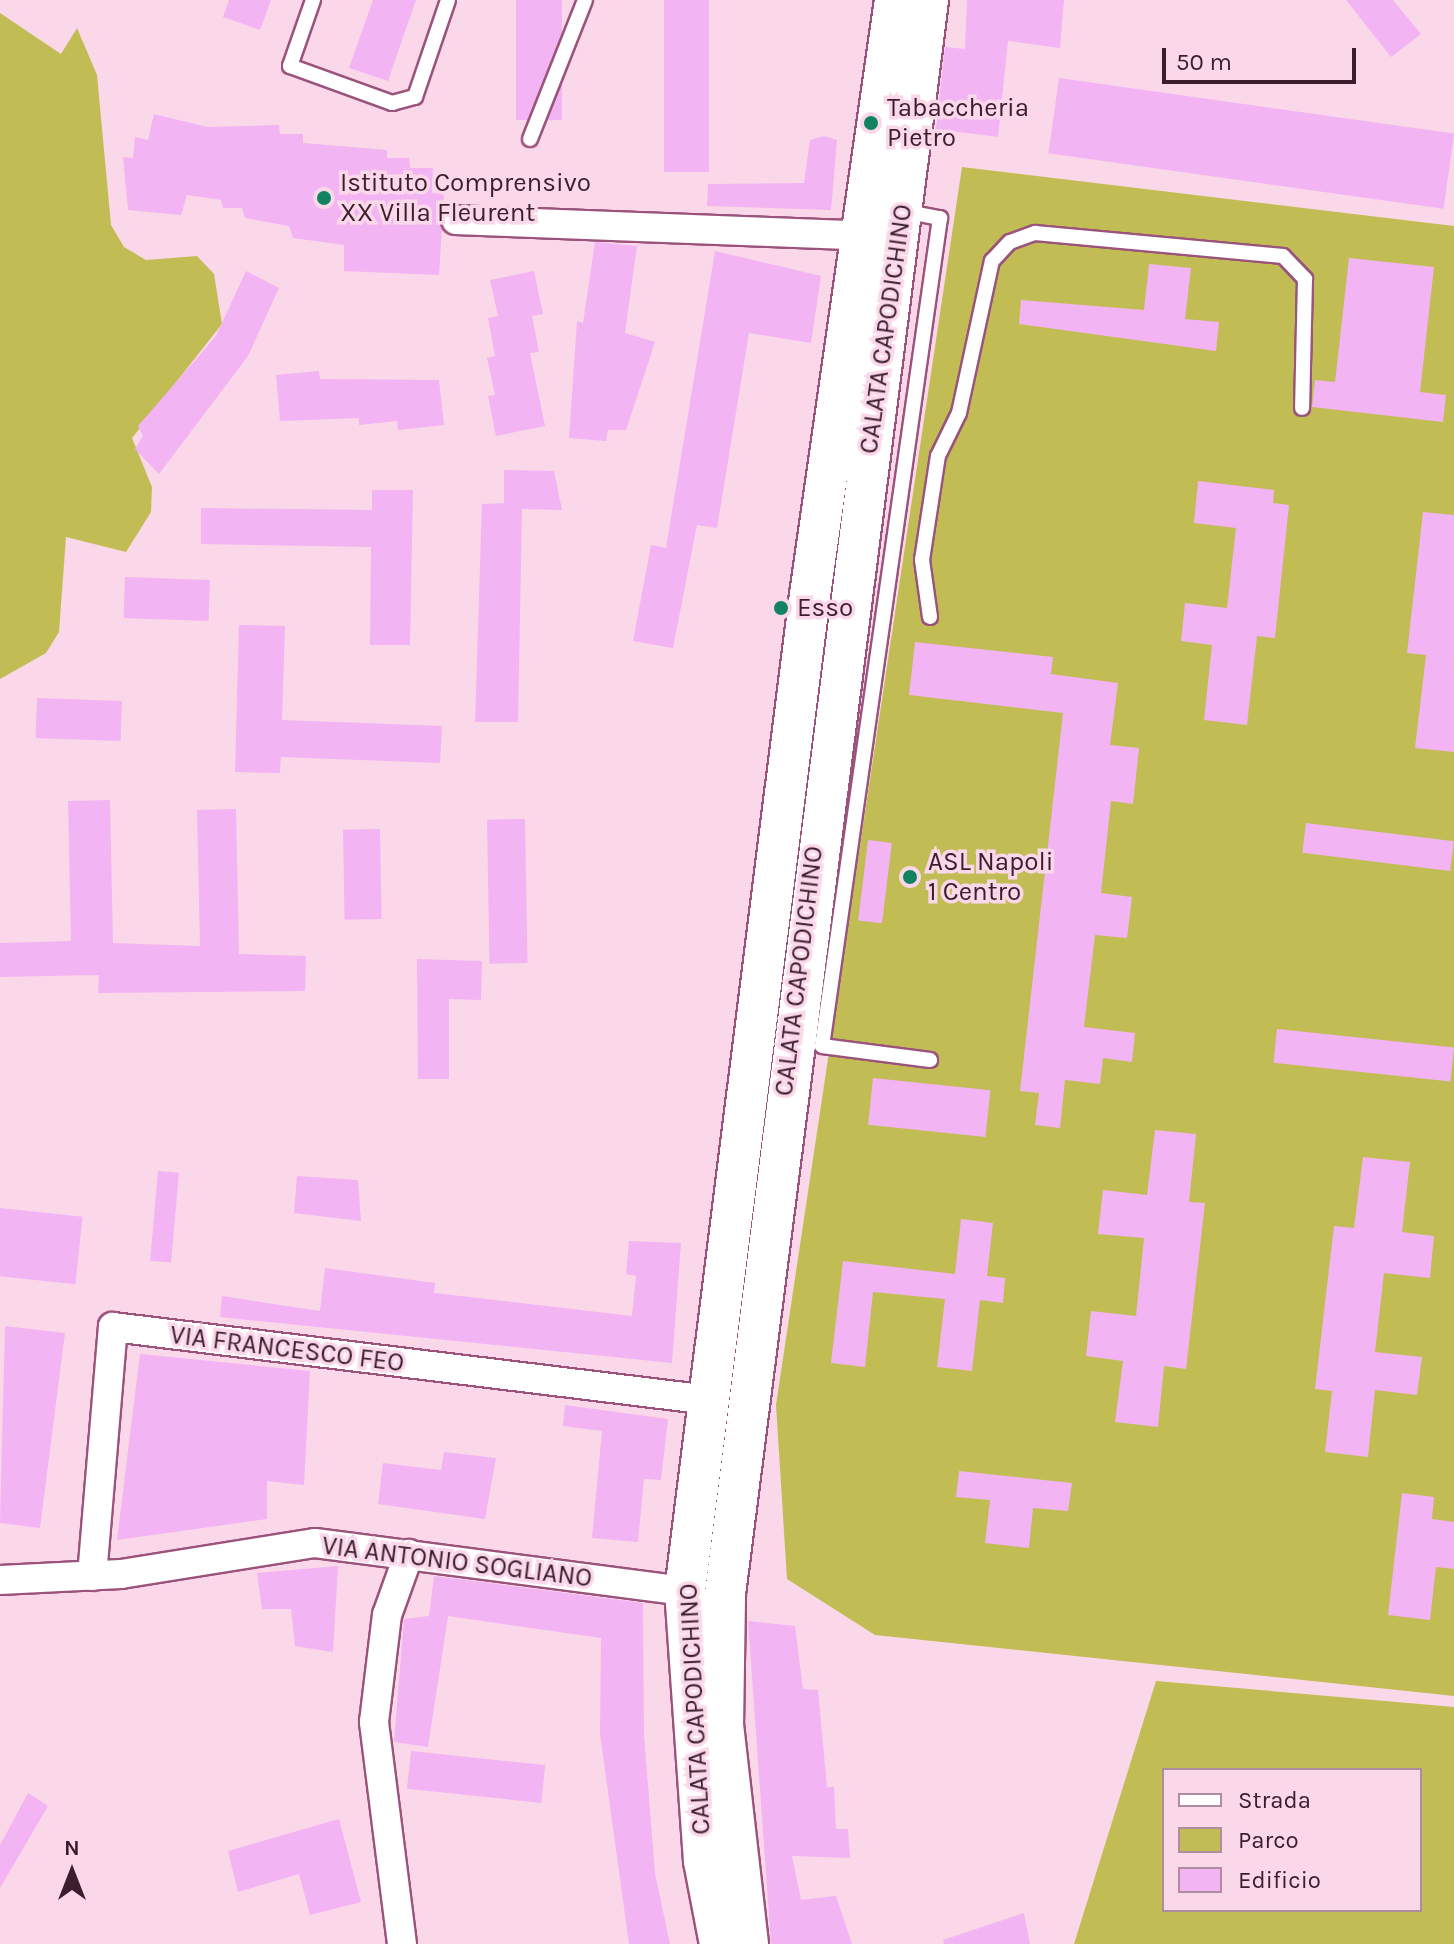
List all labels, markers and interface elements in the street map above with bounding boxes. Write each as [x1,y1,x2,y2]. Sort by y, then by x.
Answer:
scale bar [1166,32,1360,82]
text: 50 m [1176,48,1232,76]
place label: Tabaccheria Pietro [887,92,1029,154]
marker: Tabaccheria Pietro [862,114,880,132]
place label: Istituto Comprensivo XX Villa Fleurent [340,167,591,228]
marker: Istituto Comprensivo XX Villa Fleurent [315,189,333,207]
street label: CALATA CAPODICHINO [853,202,919,456]
place label: Esso [797,592,853,624]
marker: Esso [772,599,790,617]
street label: CALATA CAPODICHINO [768,844,830,1098]
place label: ASL Napoli 1 Centro [928,846,1054,908]
marker: ASL Napoli 1 Centro [899,866,921,888]
street label: VIA FRANCESCO FEO [168,1319,406,1379]
street label: VIA ANTONIO SOGLIANO [320,1530,594,1594]
street label: CALATA CAPODICHINO [673,1583,717,1835]
legend [1162,1768,1422,1912]
text: Strada [1238,1786,1311,1814]
text: Parco [1238,1826,1299,1854]
north arrow [32,1832,112,1912]
text: N [64,1835,80,1861]
text: Edificio [1238,1866,1321,1894]

